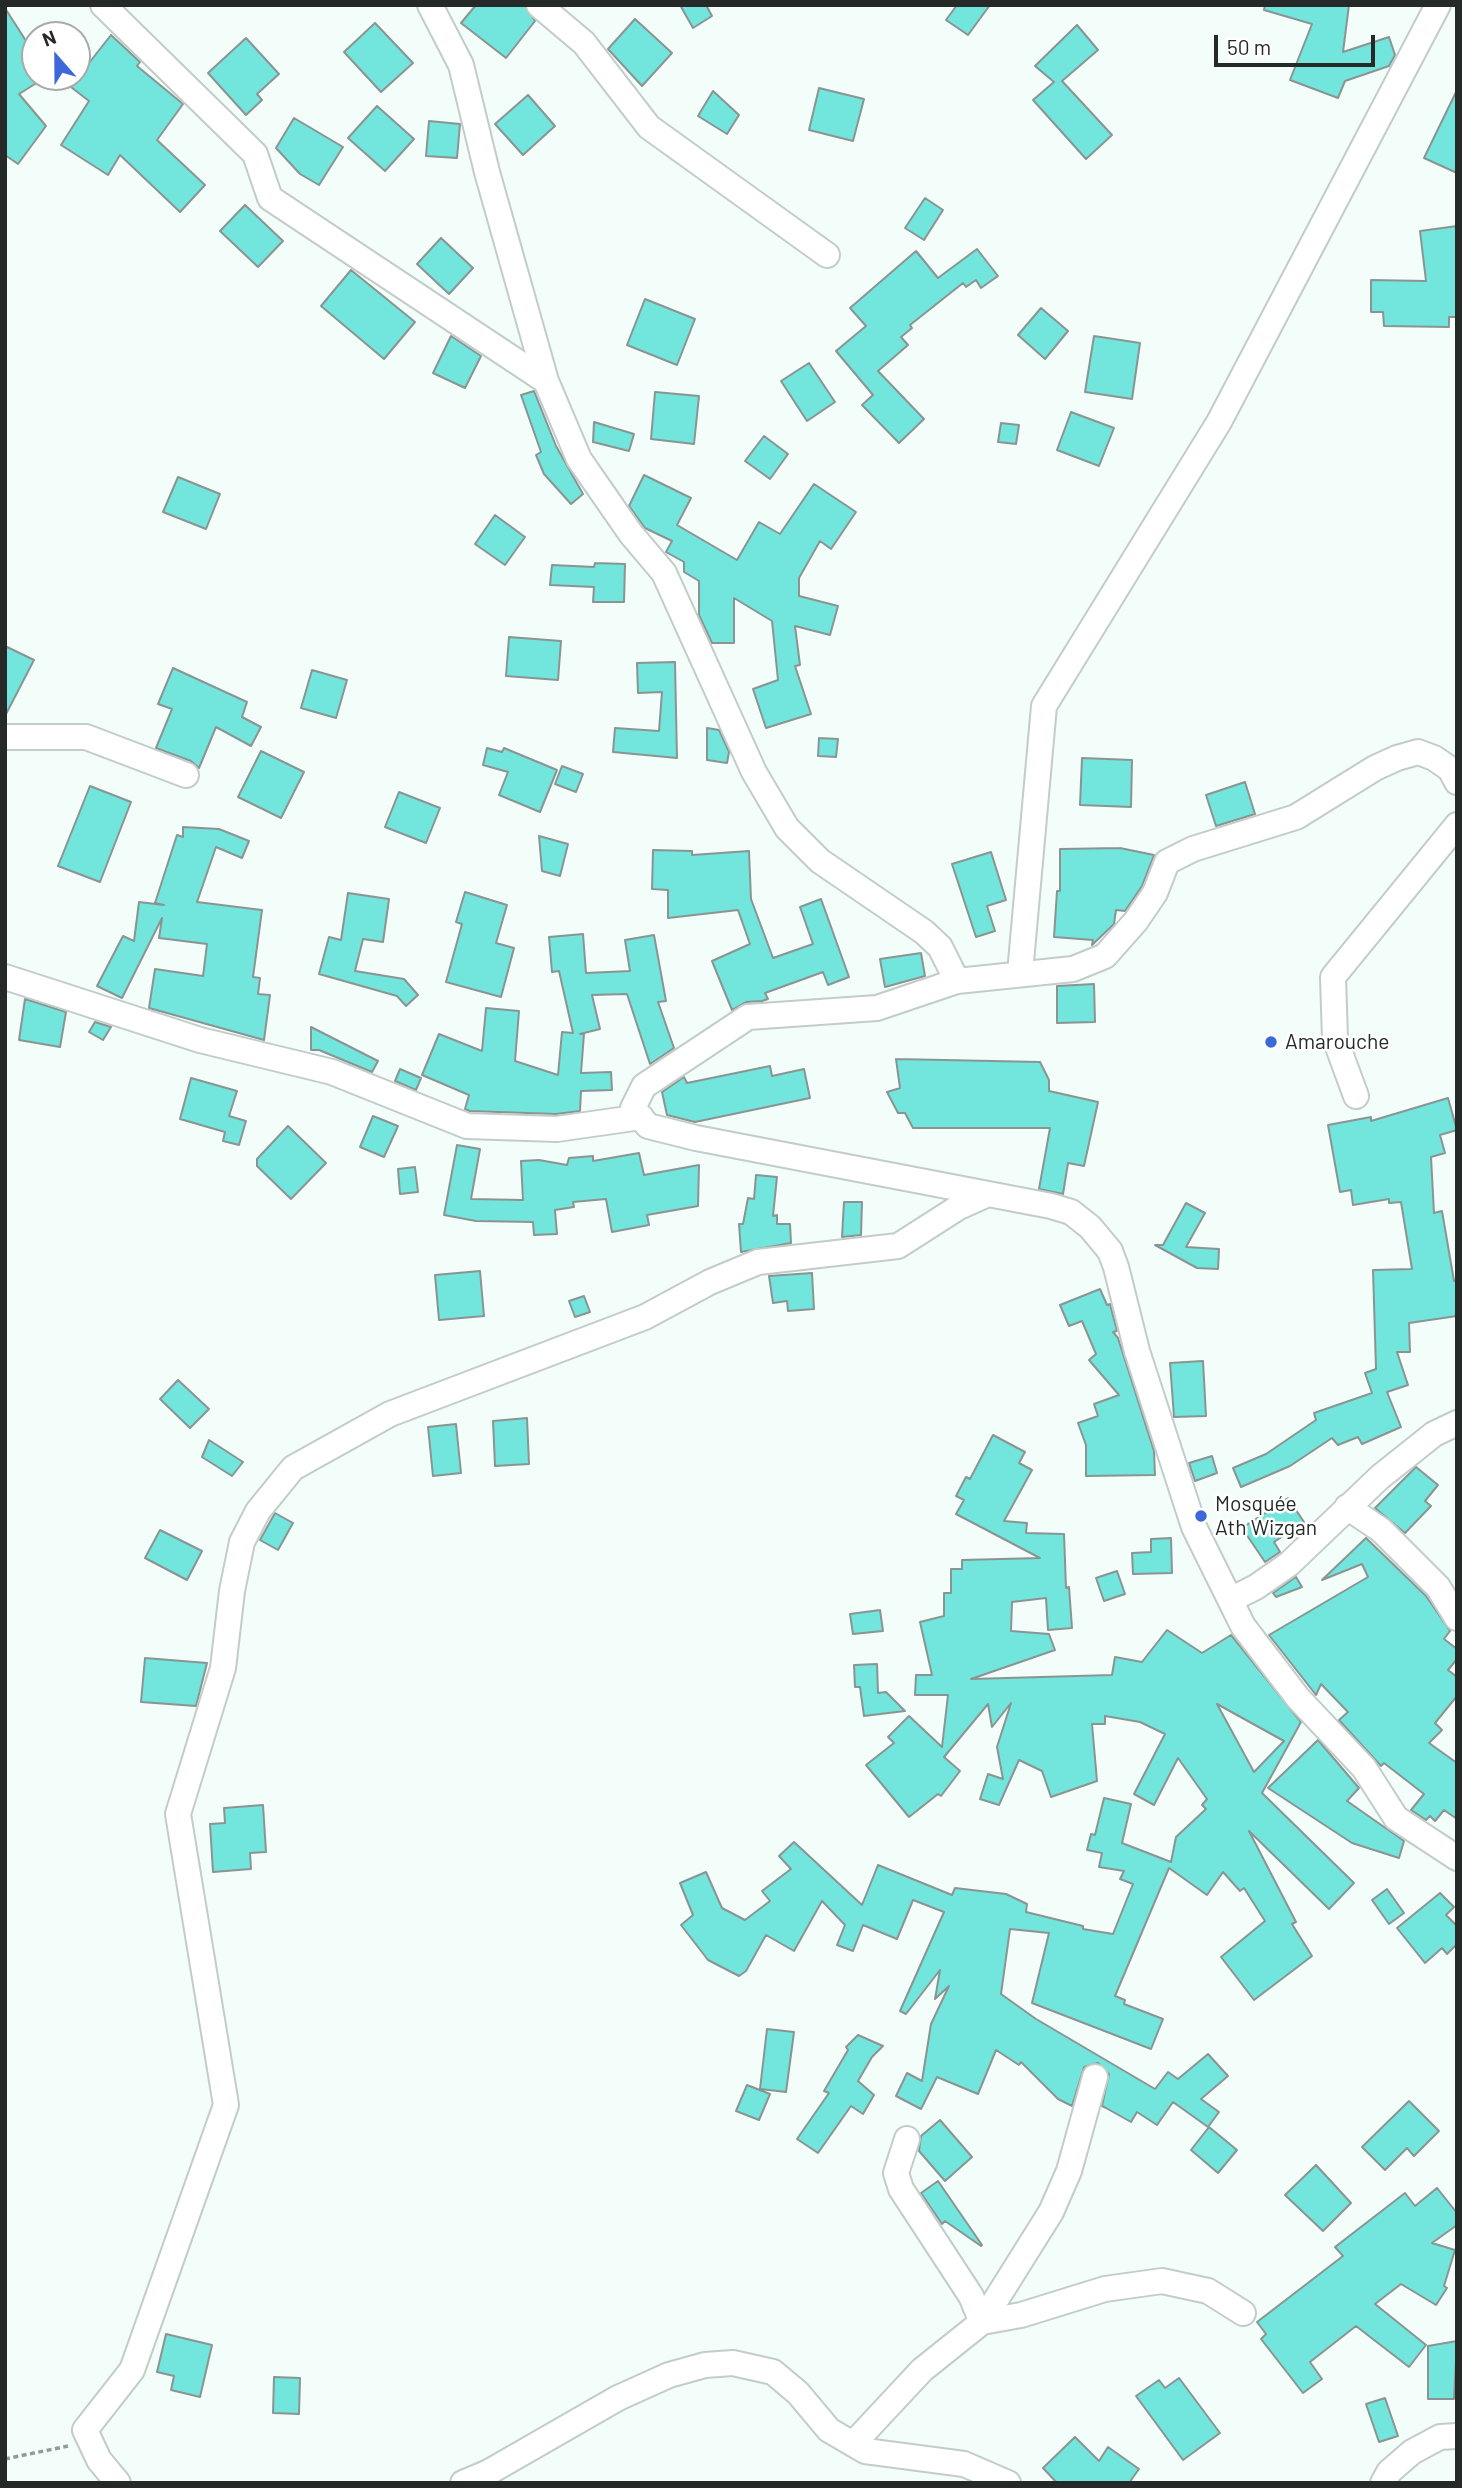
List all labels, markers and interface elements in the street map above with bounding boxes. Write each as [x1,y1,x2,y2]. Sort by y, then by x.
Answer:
north arrow [21,21,91,91]
scale bar [1217,21,1378,65]
text: N [39,25,59,51]
text: 50 m [1227,34,1271,59]
place label: Amarouche [1285,1029,1389,1055]
marker: Amarouche [1263,1034,1279,1050]
place label: Mosquée Ath Wizgan [1215,1491,1317,1541]
marker: Mosquée Ath Wizgan [1193,1508,1209,1524]

